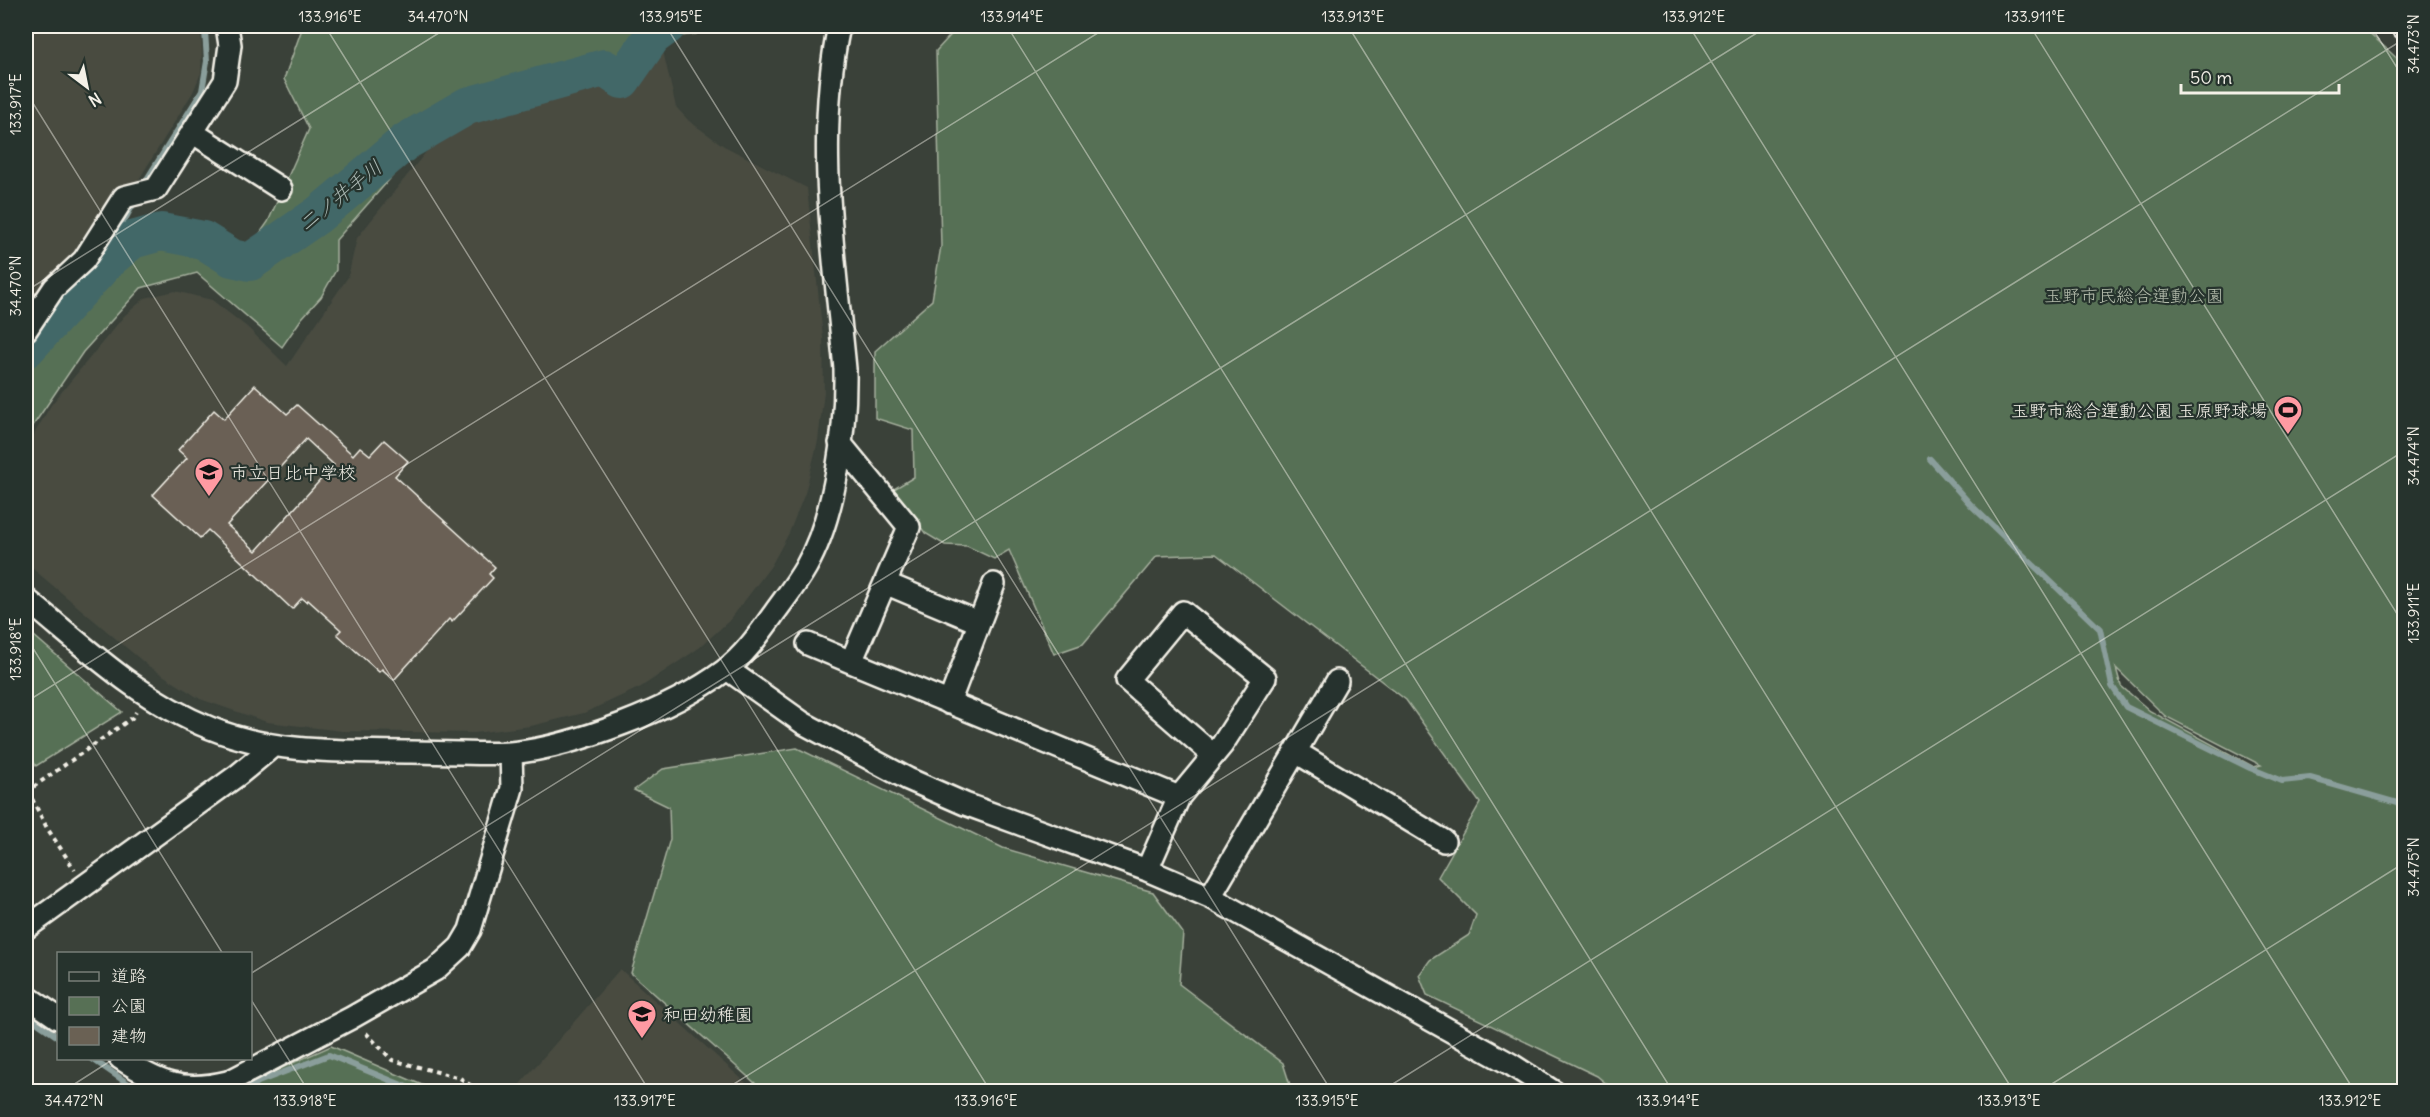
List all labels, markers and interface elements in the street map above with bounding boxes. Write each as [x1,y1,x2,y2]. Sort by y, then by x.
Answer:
text: 133.916°E [298,7,362,26]
text: 34.470°N [407,7,469,26]
text: 133.915°E [639,7,703,26]
text: 133.914°E [980,7,1044,26]
text: 133.913°E [1321,7,1385,26]
text: 133.912°E [1663,7,1726,26]
text: 133.911°E [2005,7,2065,26]
text: 34.473°N [2404,14,2423,74]
north arrow [57,57,117,117]
scale bar [2181,57,2338,95]
text: 50 m [2190,66,2232,89]
text: 133.917°E [6,73,25,135]
text: N [85,88,105,111]
water label: 二ノ井手川 [293,154,387,236]
text: 34.470°N [6,255,25,317]
park label: 玉野市民総合運動公園 [2044,284,2224,307]
sports icon: 玉野市総合運動公園 玉原野球場 [2272,394,2304,436]
place label: 玉野市総合運動公園 玉原野球場 [2011,399,2267,422]
text: 34.474°N [2404,426,2423,486]
school or university icon: 市立日比中学校 [193,456,225,498]
place label: 市立日比中学校 [230,461,356,484]
text: 133.911°E [2404,583,2423,643]
text: 133.918°E [6,617,25,681]
text: 34.475°N [2404,837,2423,897]
legend [57,952,252,1060]
text: 道路 [111,964,147,987]
text: 公園 [111,994,147,1017]
school or university icon: 和田幼稚園 [626,998,658,1040]
place label: 和田幼稚園 [663,1003,753,1026]
text: 建物 [111,1024,147,1047]
text: 34.472°N [44,1091,104,1110]
text: 133.918°E [273,1091,337,1110]
text: 133.917°E [614,1091,676,1110]
text: 133.916°E [954,1091,1018,1110]
text: 133.915°E [1295,1091,1359,1110]
text: 133.914°E [1636,1091,1700,1110]
text: 133.913°E [1977,1091,2041,1110]
text: 133.912°E [2319,1091,2382,1110]

